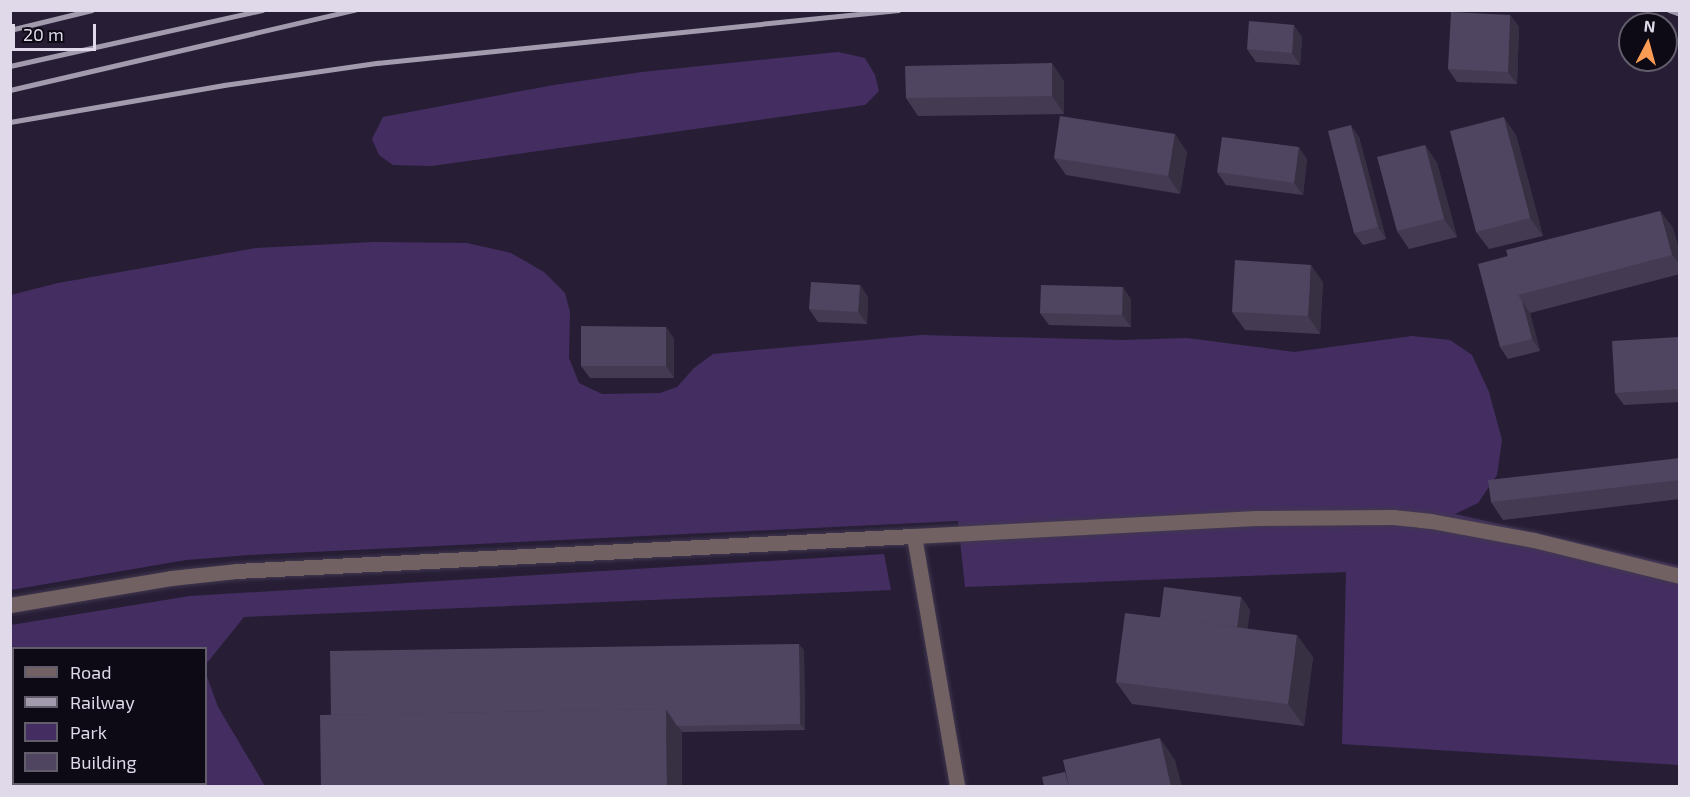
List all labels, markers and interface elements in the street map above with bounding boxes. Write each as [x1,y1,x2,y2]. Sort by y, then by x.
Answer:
scale bar [15,12,99,50]
north arrow [1618,12,1678,72]
text: N [1643,16,1656,36]
text: 20 m [23,23,64,45]
legend [12,647,207,785]
text: Road [70,661,111,683]
text: Railway [70,691,135,713]
text: Park [70,721,107,743]
text: Building [70,751,137,773]

